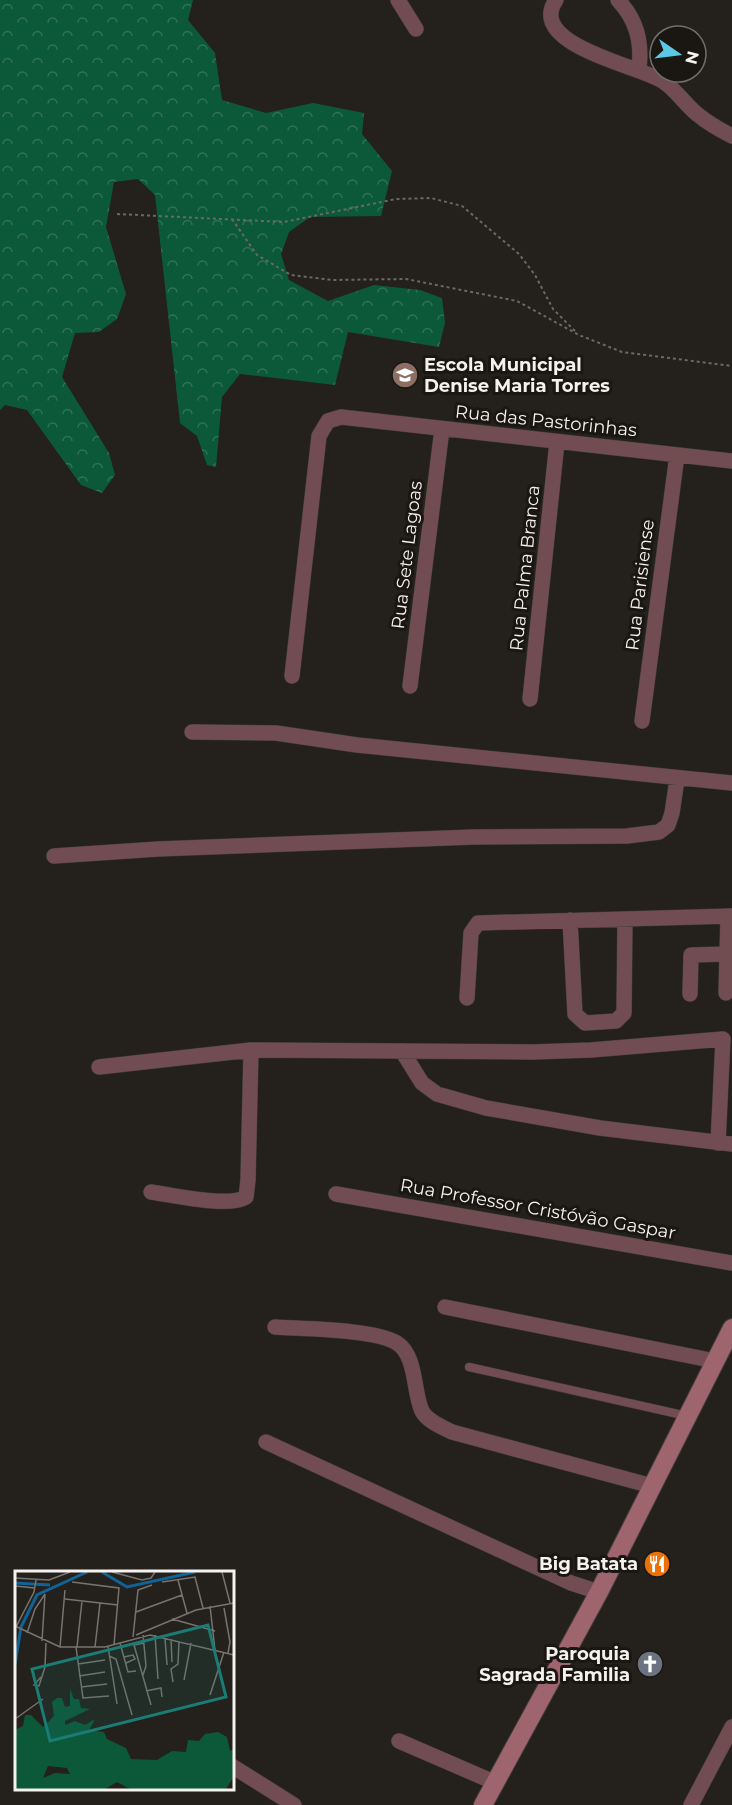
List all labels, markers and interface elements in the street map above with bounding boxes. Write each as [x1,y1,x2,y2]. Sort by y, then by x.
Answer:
north arrow [648,24,708,84]
text: N [681,49,703,66]
place label: Escola Municipal Denise Maria Torres [424,354,610,397]
school or university icon: Escola Municipal Denise Maria Torres [390,360,420,390]
street label: Rua das Pastorinhas [454,401,638,442]
street label: Rua Sete Lagoas [387,479,427,630]
street label: Rua Palma Branca [505,484,545,652]
street label: Rua Parisiense [621,518,659,652]
street label: Rua Professor Cristóvão Gaspar [398,1174,678,1244]
restaurant icon: Big Batata [642,1549,672,1579]
place label: Big Batata [539,1553,638,1575]
inset map [15,1571,234,1790]
place label: Paroquia Sagrada Familia [479,1643,630,1686]
church icon: Paroquia Sagrada Familia [635,1649,665,1679]

